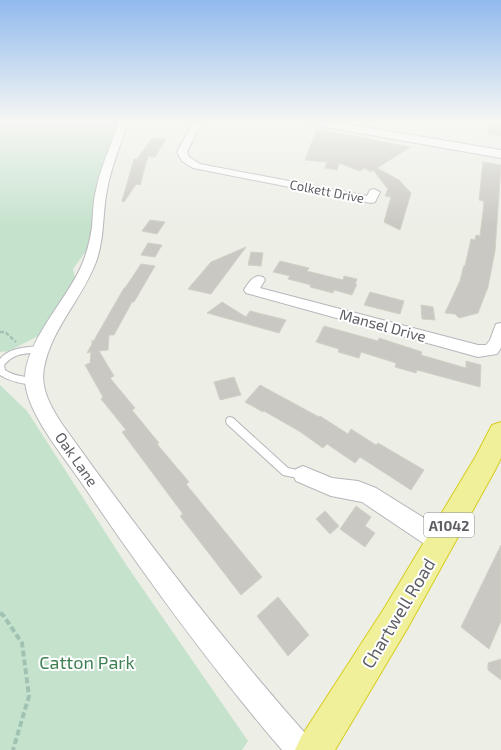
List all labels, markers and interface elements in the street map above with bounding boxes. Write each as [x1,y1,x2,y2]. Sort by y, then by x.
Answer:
street label: Colkett Drive [288,176,366,206]
street label: Mansel Drive [338,305,428,345]
street label: Oak Lane [52,429,102,489]
road number: A1042 [424,513,474,537]
street label: Chartwell Road [356,554,440,672]
park label: Catton Park [39,651,135,673]

